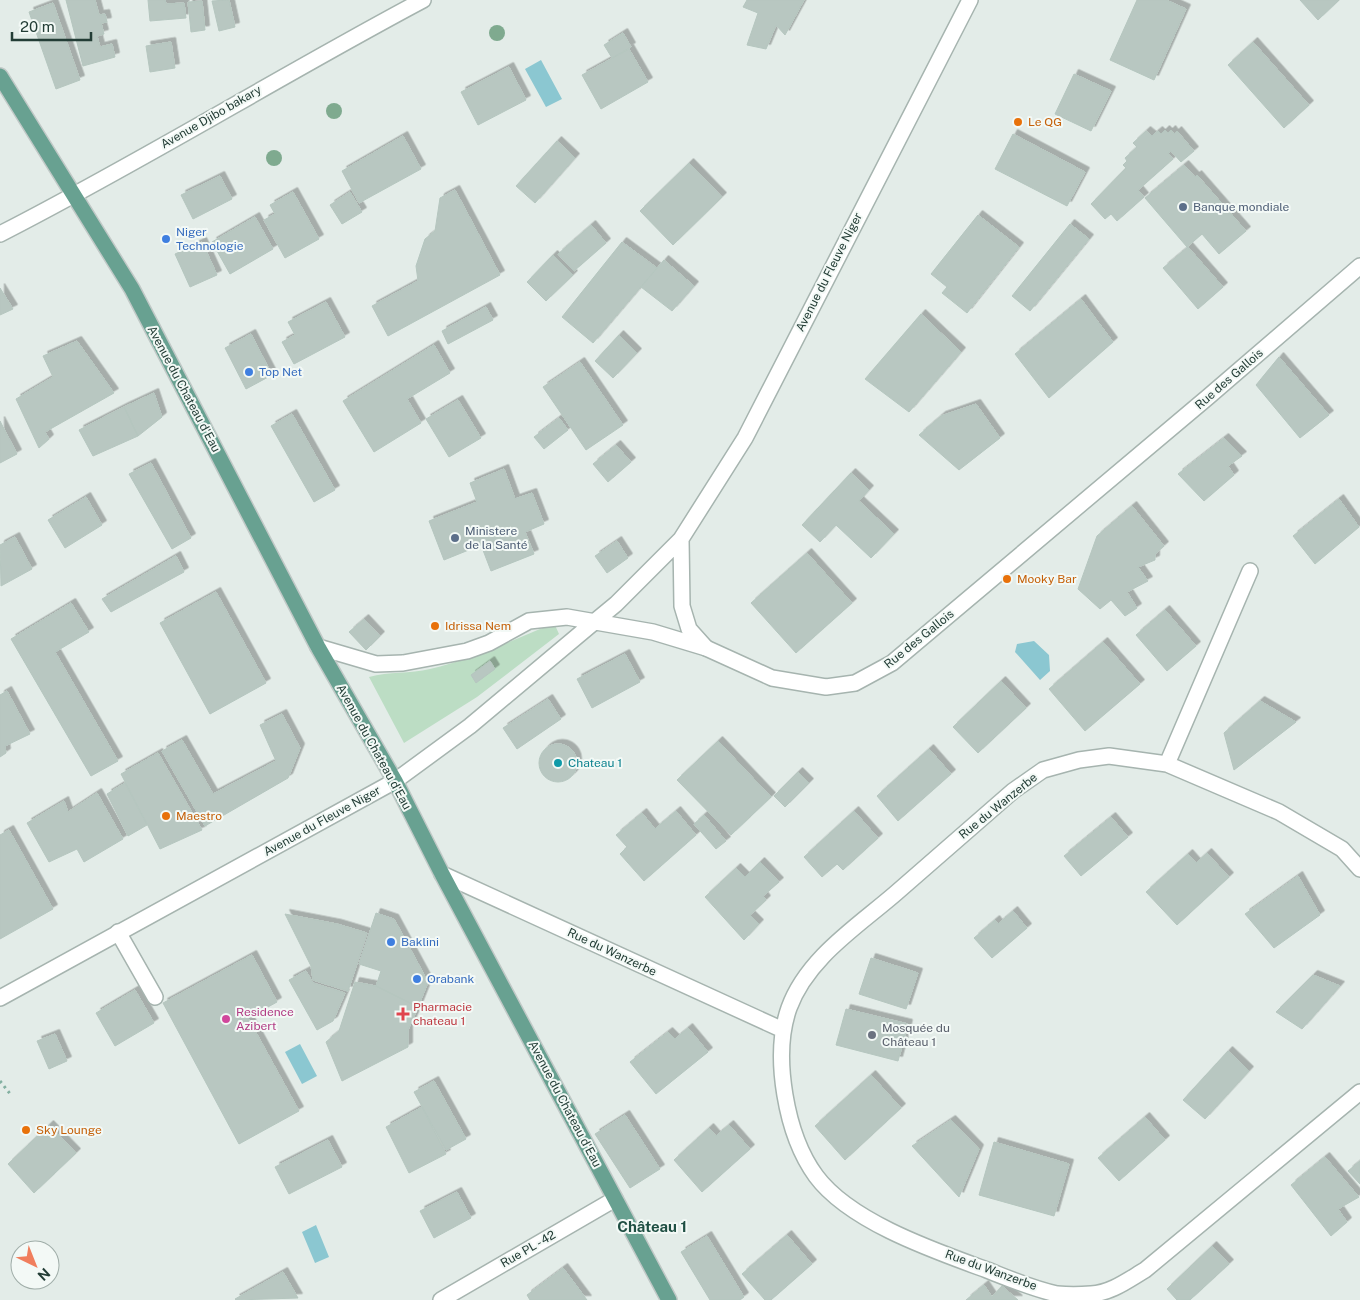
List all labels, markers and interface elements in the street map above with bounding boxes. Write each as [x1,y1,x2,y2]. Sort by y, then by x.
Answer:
scale bar [12,10,91,42]
text: 20 m [20,18,55,35]
street label: Avenue Djibo bakary [158,82,264,151]
place label: Le QG [1028,115,1062,129]
marker: Le QG [1012,116,1024,128]
place label: Banque mondiale [1193,200,1290,214]
marker: Banque mondiale [1177,201,1189,213]
street label: Avenue du Fleuve Niger [793,210,865,334]
place label: Niger Technologie [176,225,244,253]
marker: Niger Technologie [160,233,172,245]
street label: Avenue du Chateau d'Eau [145,323,223,455]
street label: Rue des Gallois [1192,346,1266,412]
place label: Top Net [259,365,303,379]
marker: Top Net [243,366,255,378]
place label: Ministere de la Santé [465,524,528,552]
marker: Ministere de la Santé [449,532,461,544]
place label: Mooky Bar [1017,572,1077,586]
marker: Mooky Bar [1001,573,1013,585]
street label: Rue des Gallois [881,607,957,671]
place label: Idrissa Nem [445,619,511,633]
marker: Idrissa Nem [429,620,441,632]
street label: Avenue du Chateau d'Eau [334,682,414,812]
place label: Chateau 1 [568,756,622,770]
marker: Chateau 1 [552,757,564,769]
street label: Rue du Wanzerbe [956,770,1040,842]
street label: Avenue du Fleuve Niger [261,783,383,859]
place label: Maestro [176,809,222,823]
marker: Maestro [160,810,172,822]
street label: Rue du Wanzerbe [565,925,659,979]
place label: Baklini [401,935,439,949]
marker: Baklini [385,936,397,948]
place label: Orabank [427,972,474,986]
marker: Orabank [411,973,423,985]
place label: Pharmacie chateau 1 [413,1000,472,1028]
place label: Residence Azibert [236,1005,294,1033]
marker: Pharmacie chateau 1 [397,1008,409,1020]
marker: Residence Azibert [220,1013,232,1025]
place label: Mosquée du Château 1 [882,1021,950,1049]
marker: Mosquée du Château 1 [866,1029,878,1041]
street label: Avenue du Chateau d'Eau [526,1038,604,1170]
place label: Sky Lounge [36,1123,102,1137]
marker: Sky Lounge [20,1124,32,1136]
district label: Château 1 [617,1218,687,1235]
street label: Rue PL - 42 [498,1228,558,1270]
north arrow [10,1240,60,1290]
street label: Rue du Wanzerbe [943,1247,1039,1293]
text: N [34,1265,53,1284]

